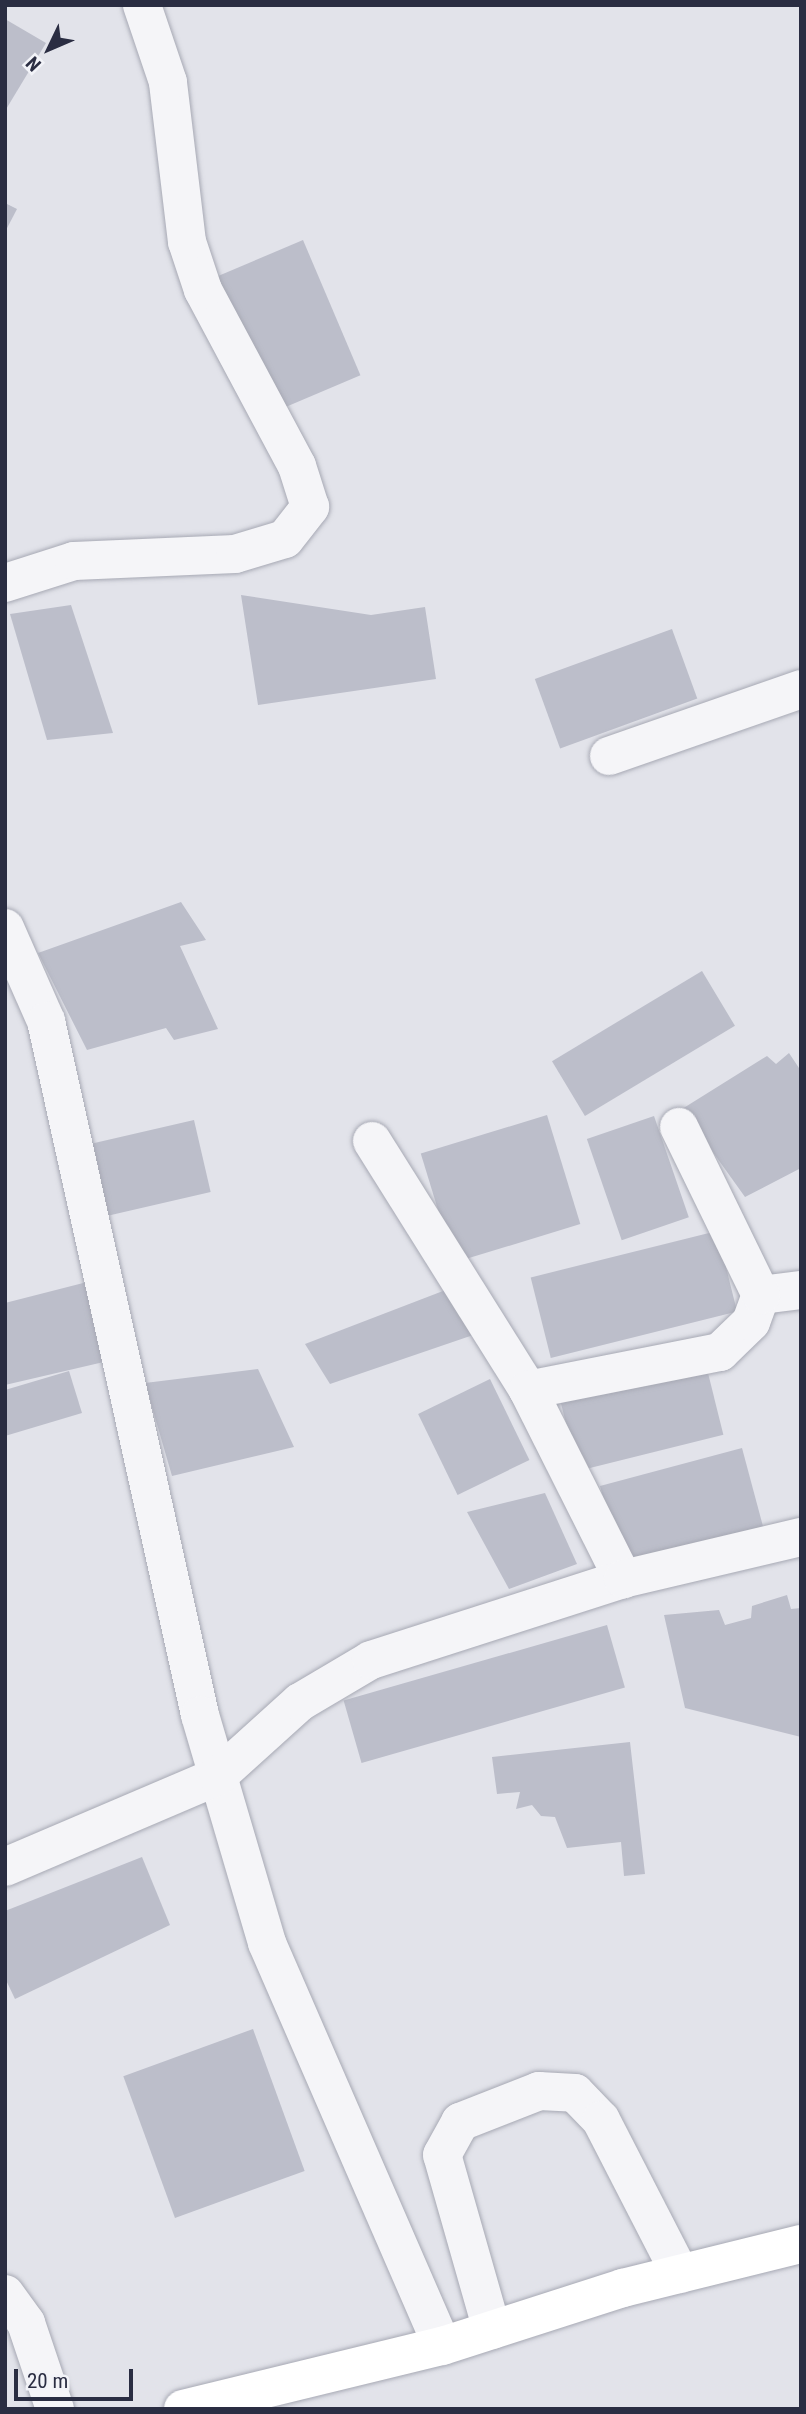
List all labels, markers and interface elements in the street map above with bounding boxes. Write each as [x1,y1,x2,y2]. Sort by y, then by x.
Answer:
north arrow [14,14,84,84]
text: N [21,52,46,76]
scale bar [18,2354,136,2398]
text: 20 m [27,2369,68,2393]

